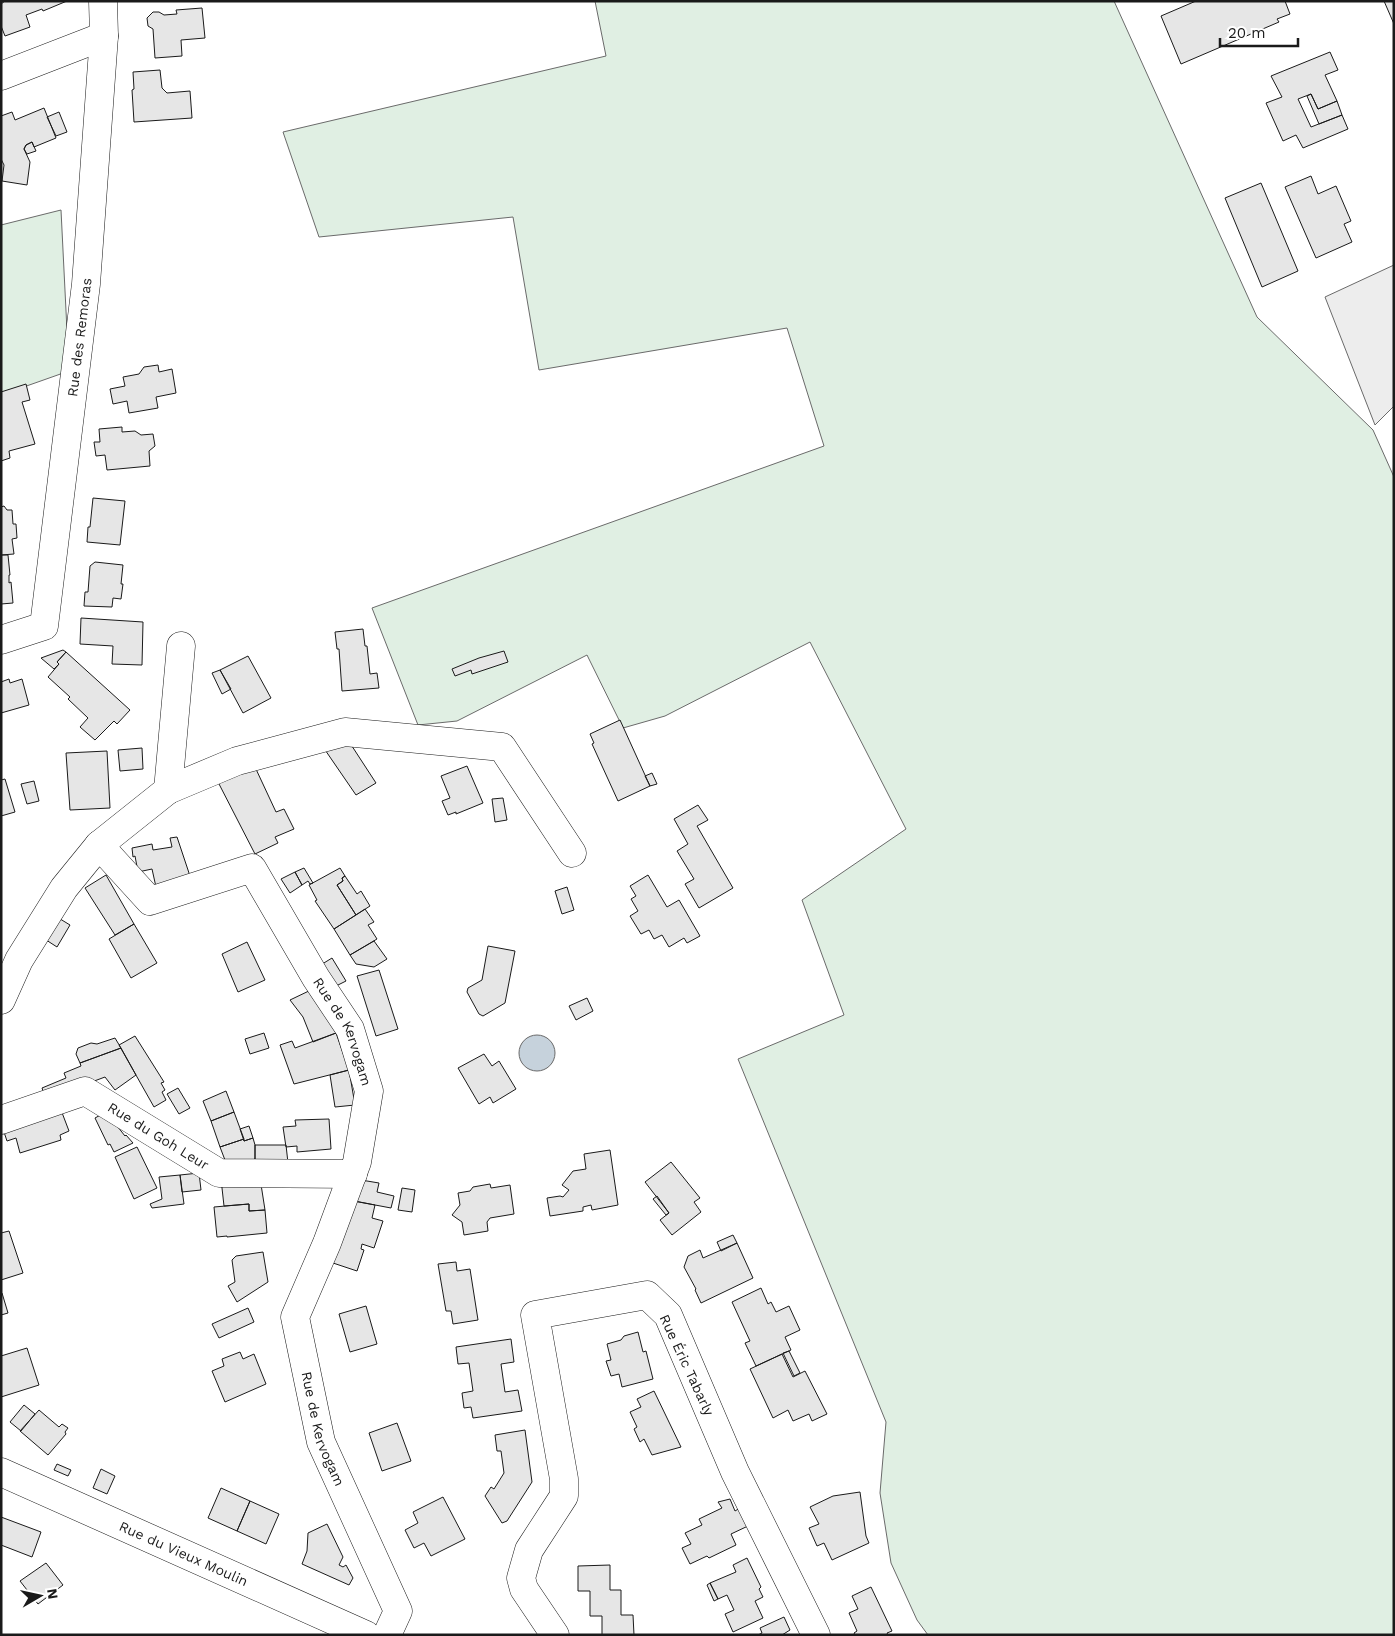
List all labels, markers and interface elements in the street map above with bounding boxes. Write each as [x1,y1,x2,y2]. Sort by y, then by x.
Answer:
scale bar [1220,15,1298,47]
text: 20 m [1228,24,1266,42]
street label: Rue des Remoras [64,278,94,398]
street label: Rue de Kervogam [310,974,375,1088]
street label: Rue du Goh Leur [105,1099,212,1173]
street label: Rue Éric Tabarly [657,1312,718,1419]
street label: Rue de Kervogam [299,1370,348,1488]
street label: Rue du Vieux Moulin [117,1518,251,1589]
north arrow [15,1571,65,1621]
text: N [44,1588,62,1600]

